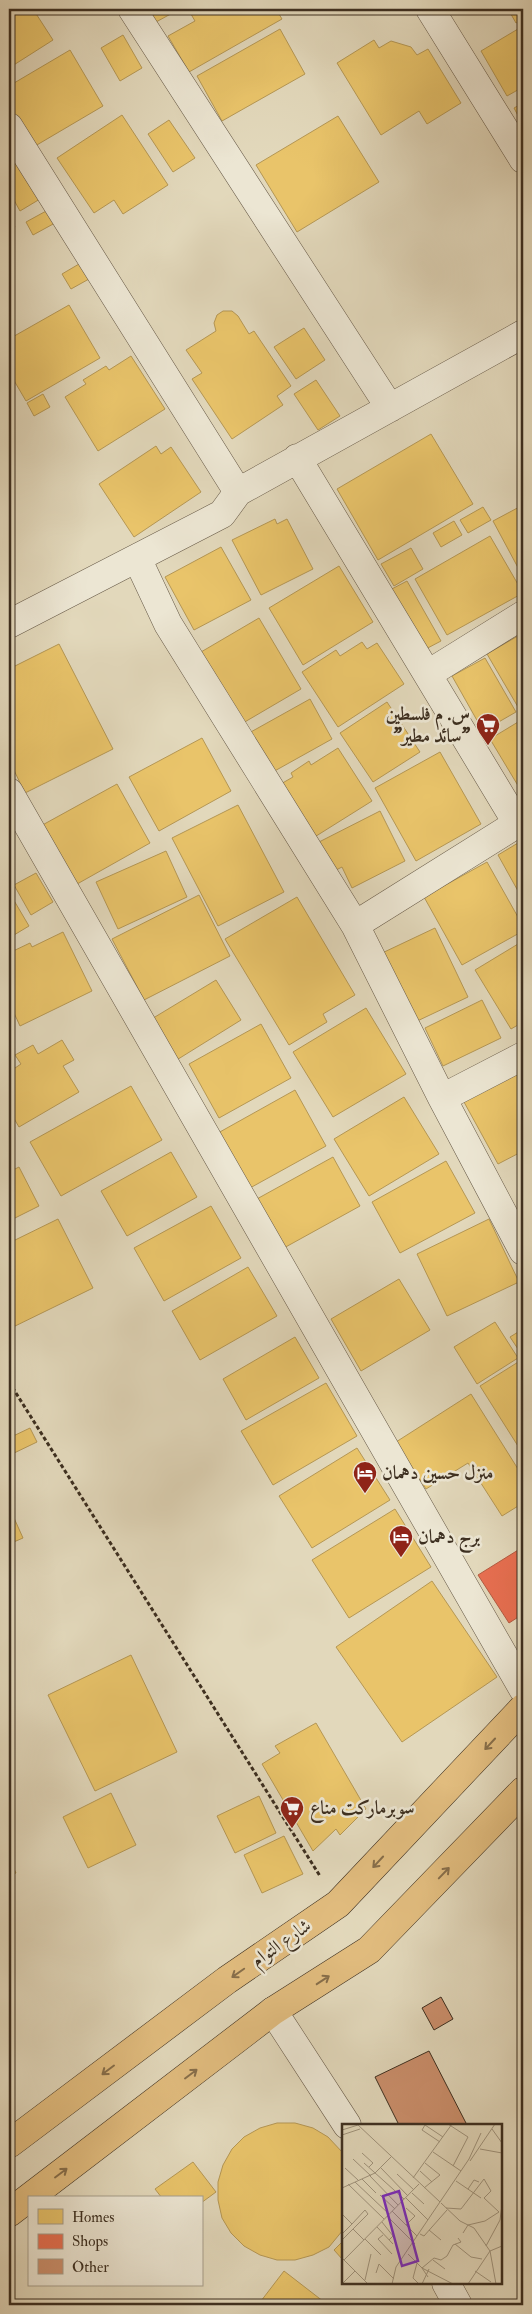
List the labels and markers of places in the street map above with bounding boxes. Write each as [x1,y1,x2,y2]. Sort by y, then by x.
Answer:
place label: س. م فلسطين "سائد مطير" [386,702,471,748]
supermarket icon: س. م فلسطين "سائد مطير" [475,712,501,746]
hotel icon: منزل حسين دهمان [352,1460,378,1494]
place label: منزل حسين دهمان [382,1461,493,1485]
hotel icon: برج دهمان [388,1524,414,1558]
place label: برج دهمان [418,1525,481,1554]
supermarket icon: سوبرماركت مناع [279,1795,305,1829]
place label: سوبرماركت مناع [310,1796,415,1823]

